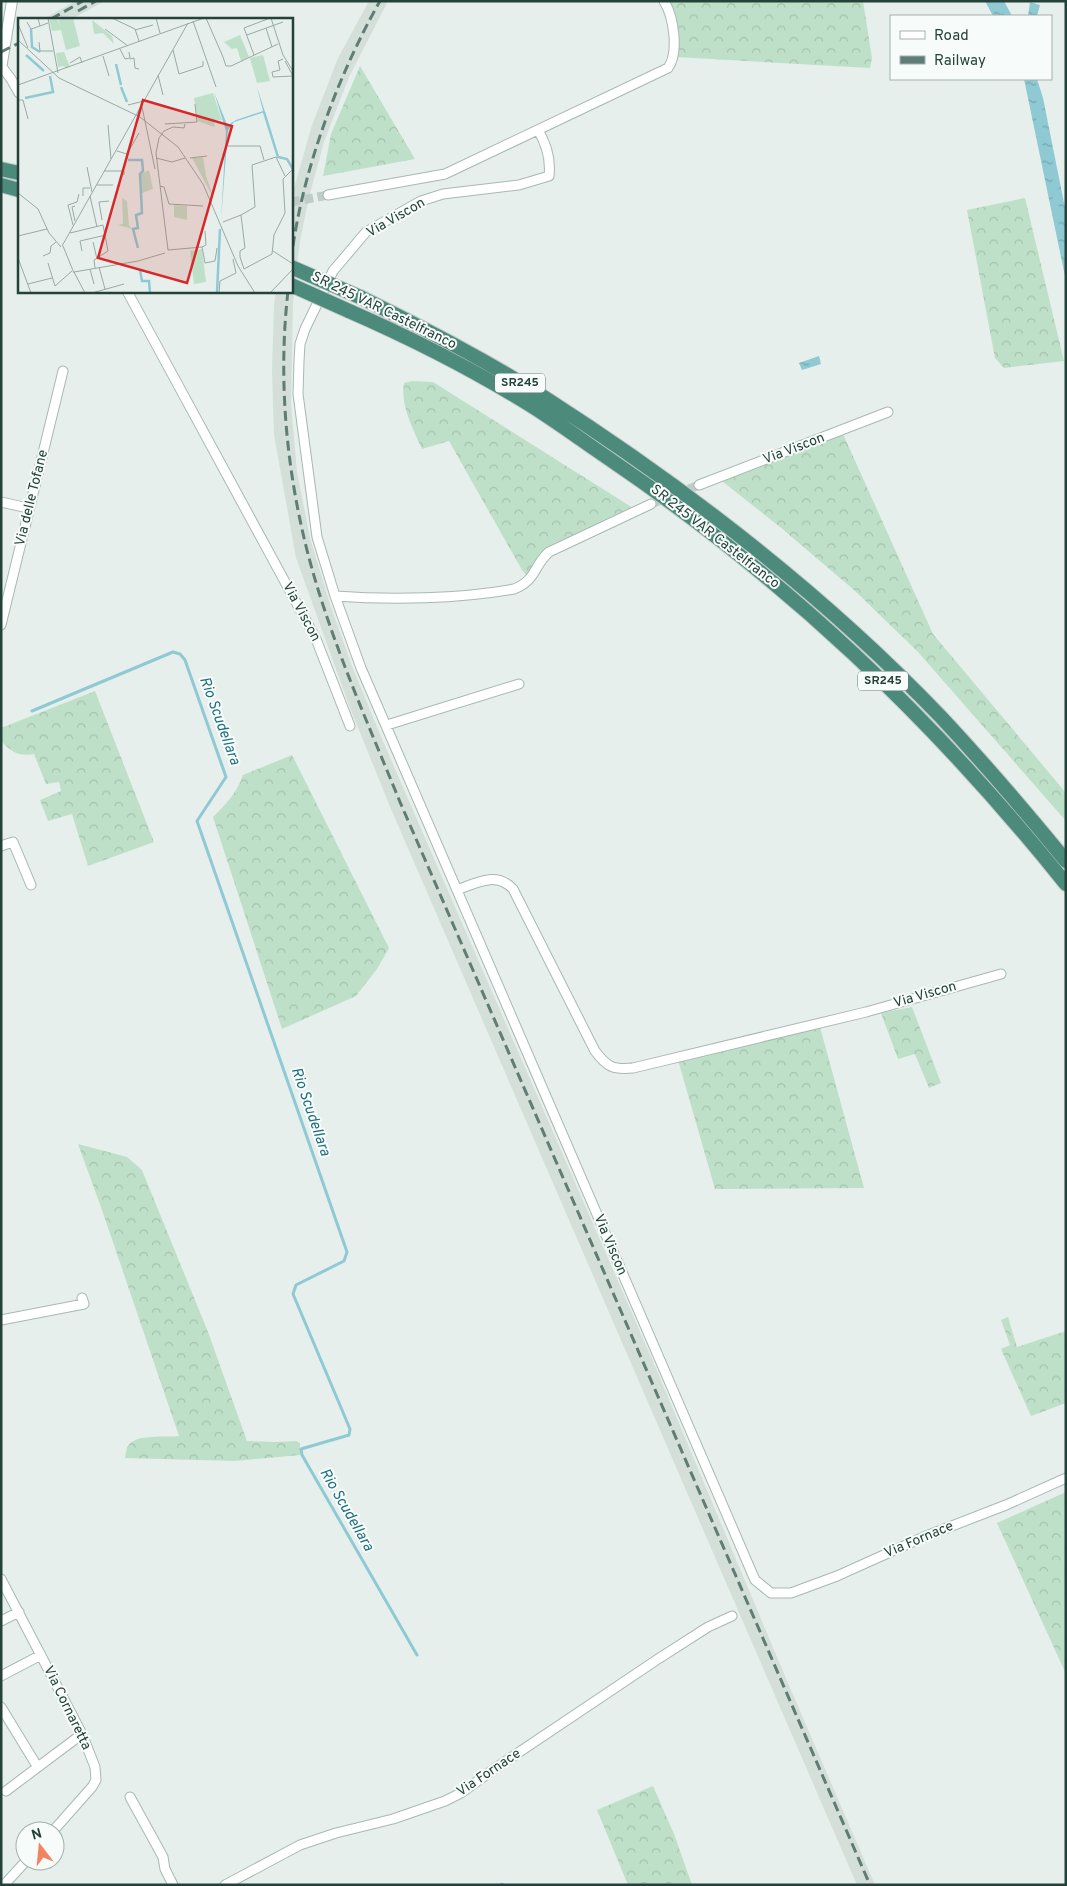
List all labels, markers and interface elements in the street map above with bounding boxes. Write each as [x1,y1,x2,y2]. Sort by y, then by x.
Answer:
legend [890,15,1052,80]
inset map [18,18,292,292]
text: Road [934,27,969,46]
text: Railway [934,52,986,71]
street label: Via Viscon [364,194,428,242]
street label: SR 245 VAR Castelfranco [309,269,459,354]
road number: SR245 [495,373,545,392]
street label: Via Viscon [761,429,827,469]
street label: Via delle Tofane [12,448,52,548]
street label: SR 245 VAR Castelfranco [647,481,783,593]
street label: Via Viscon [278,579,324,645]
road number: SR245 [858,671,908,690]
water label: Rio Scudellara [194,674,244,768]
street label: Via Viscon [892,978,958,1012]
water label: Rio Scudellara [286,1065,334,1159]
street label: Via Viscon [590,1212,630,1278]
water label: Rio Scudellara [315,1465,378,1555]
street label: Via Fornace [882,1518,956,1562]
street label: Via Cornaretta [39,1663,95,1753]
street label: Via Fornace [454,1745,524,1801]
north arrow [15,1821,65,1871]
text: N [30,1825,44,1845]

